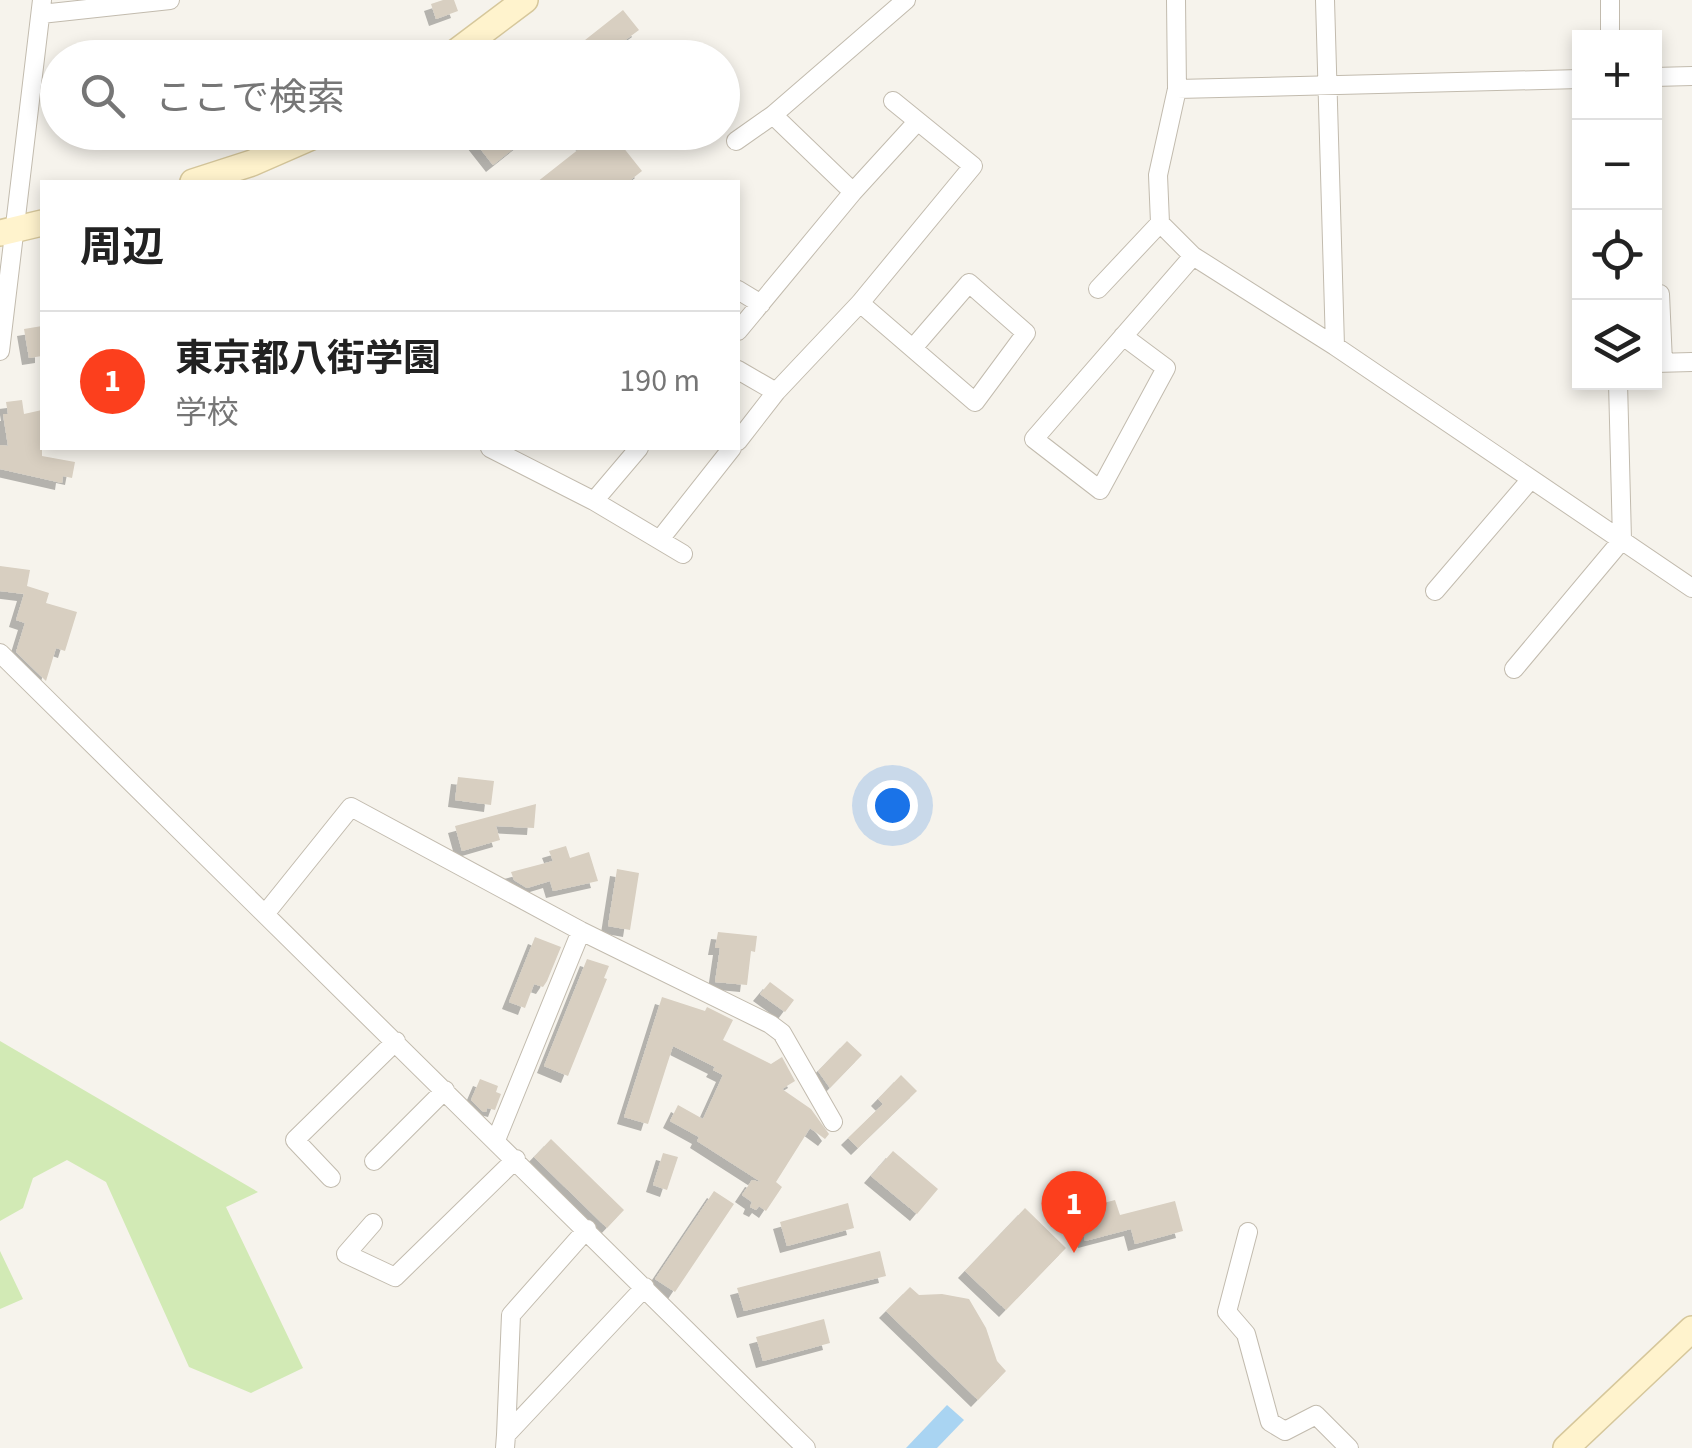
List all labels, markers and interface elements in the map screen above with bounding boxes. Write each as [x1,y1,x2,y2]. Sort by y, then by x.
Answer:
map controls [1572,30,1662,390]
button: + [1572,30,1662,120]
search box [40,40,740,150]
icon: search [75,68,130,123]
text: ここで検索 [155,71,345,125]
button: − [1572,120,1662,210]
button: locate [1572,210,1662,300]
text: 周辺 [80,218,164,278]
button: layers [1572,300,1662,390]
text: 東京都八街学園 [175,332,441,386]
text: 1 [104,358,121,404]
text: 190 m [619,358,700,404]
text: 学校 [175,390,239,436]
your location [867,780,918,831]
pin: 1 [1042,1170,1106,1253]

